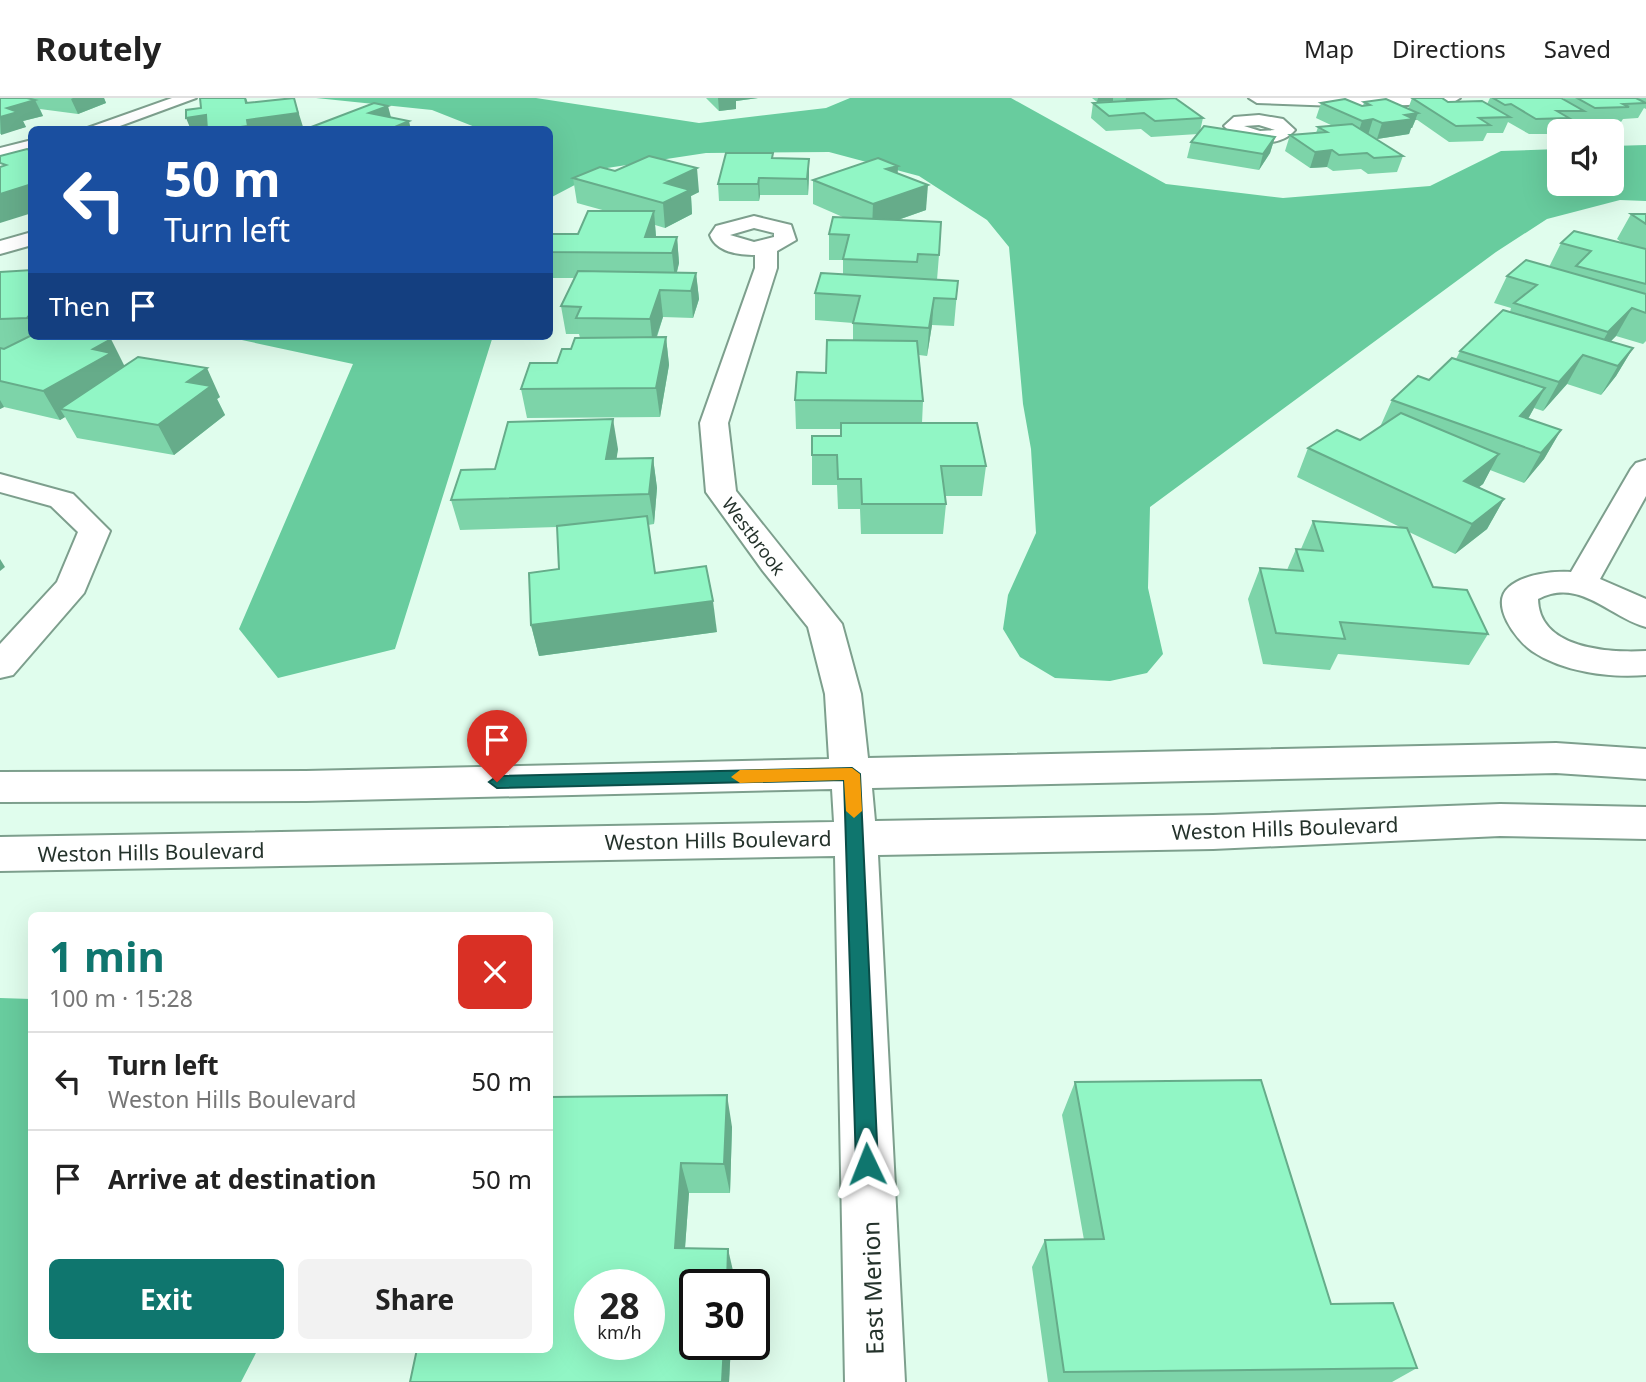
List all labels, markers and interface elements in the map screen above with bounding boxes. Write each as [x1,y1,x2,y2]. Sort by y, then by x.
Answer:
text: Routely [35,26,161,71]
text: Map [1304,32,1354,65]
text: Directions [1392,32,1506,65]
text: Saved [1544,32,1611,65]
map controls [1547,119,1624,196]
button: sound [1547,119,1624,196]
text: 50 m [164,145,281,211]
icon: left [49,154,140,245]
text: Turn left [164,208,290,251]
icon: arrive [124,287,162,325]
text: Then [49,288,110,324]
street label: Westbrook [717,492,791,580]
pin [467,710,527,782]
icon: arrive [478,721,516,759]
street label: Weston Hills Boulevard [1171,810,1399,846]
street label: Weston Hills Boulevard [604,824,832,856]
street label: Weston Hills Boulevard [37,836,265,868]
text: 1 min [49,927,165,984]
button: close [458,935,532,1009]
text: 100 m · 15:28 [49,982,193,1014]
text: Turn left [108,1047,219,1083]
icon: left [49,1062,87,1100]
text: 50 m [471,1063,532,1099]
text: Weston Hills Boulevard [108,1083,356,1115]
position arrow [830,1127,904,1201]
icon: arrive [49,1160,87,1198]
text: Arrive at destination [108,1161,377,1197]
text: 50 m [471,1161,532,1197]
street label: East Merion [853,1220,891,1356]
button: Exit [49,1259,284,1339]
button: Share [298,1259,532,1339]
speed limit sign: 30 [679,1269,770,1360]
text: 28 [599,1282,640,1329]
text: km/h [597,1320,642,1344]

